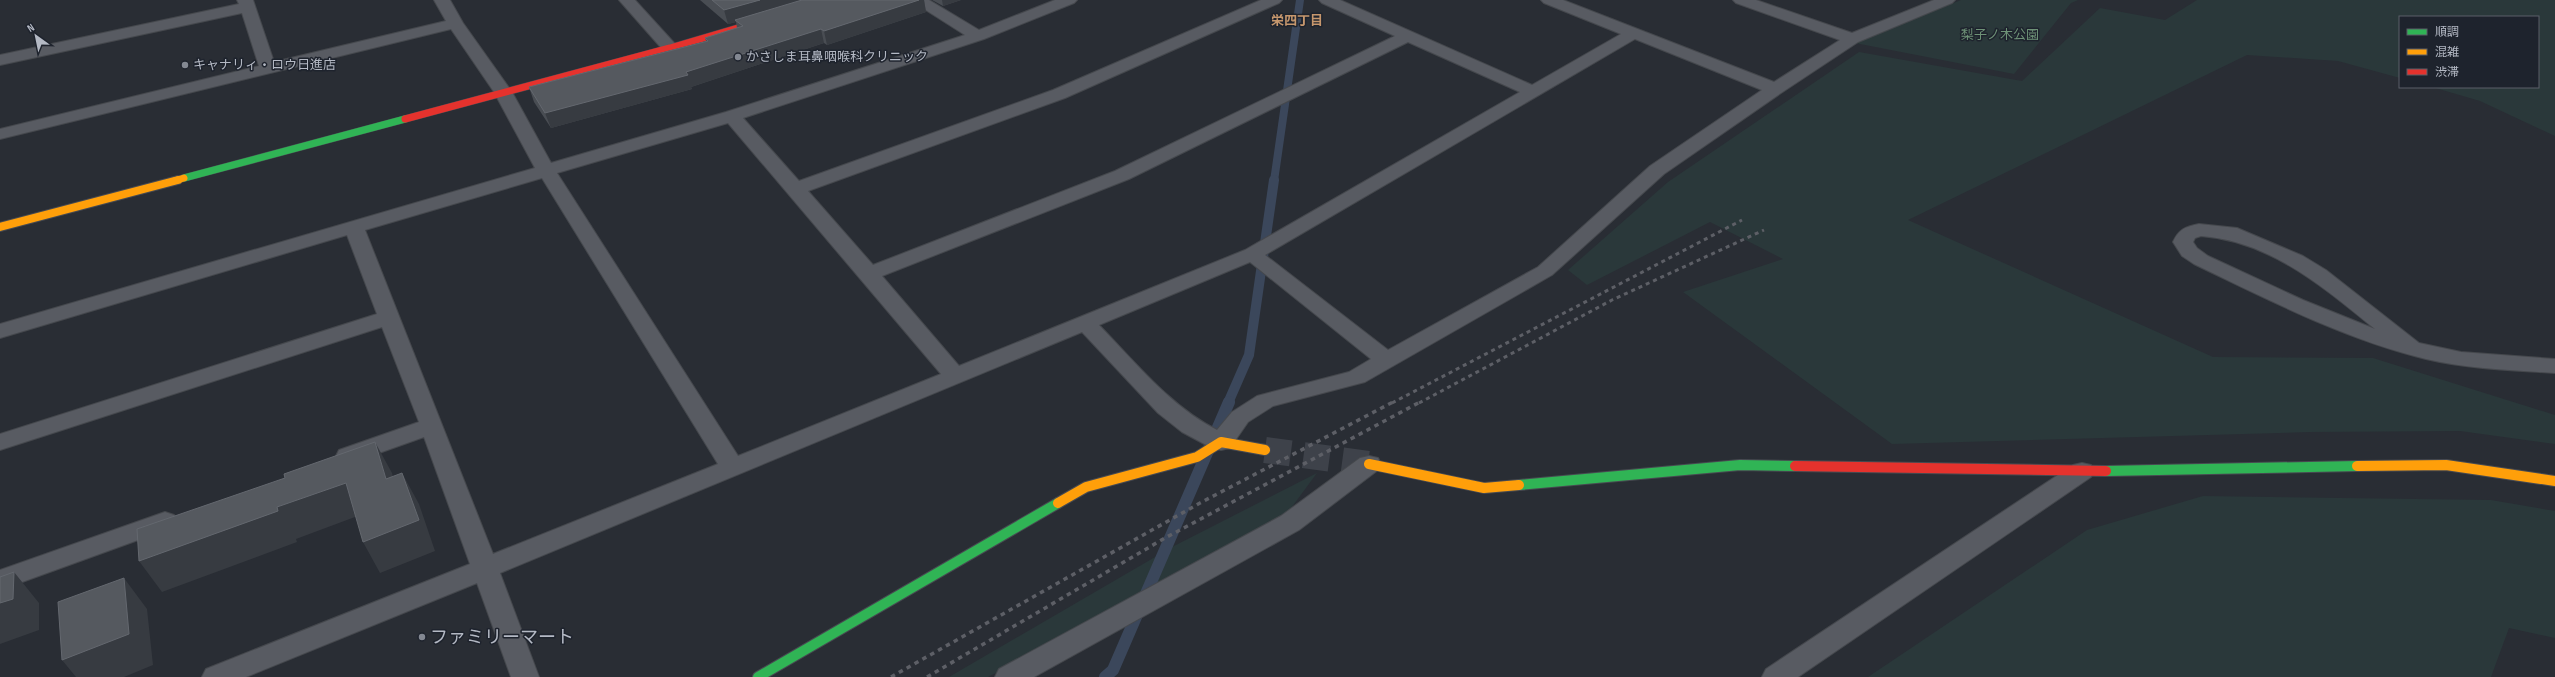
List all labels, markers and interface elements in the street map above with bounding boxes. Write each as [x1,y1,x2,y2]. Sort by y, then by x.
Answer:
district label: 栄四丁目 [1271,13,1323,29]
north arrow [16,16,56,56]
legend [2399,16,2539,88]
text: N [25,21,37,35]
text: 順調 [2435,25,2459,40]
park label: 梨子ノ木公園 [1961,27,2039,43]
text: 混雑 [2435,45,2459,60]
place label: かさしま耳鼻咽喉科クリニック [746,49,928,65]
marker: かさしま耳鼻咽喉科クリニック [733,52,743,62]
place label: キャナリィ・ロウ日進店 [193,57,336,73]
marker: キャナリィ・ロウ日進店 [180,60,190,70]
text: 渋滞 [2435,65,2459,80]
place label: ファミリーマート [430,627,574,648]
marker: ファミリーマート [417,632,427,642]

